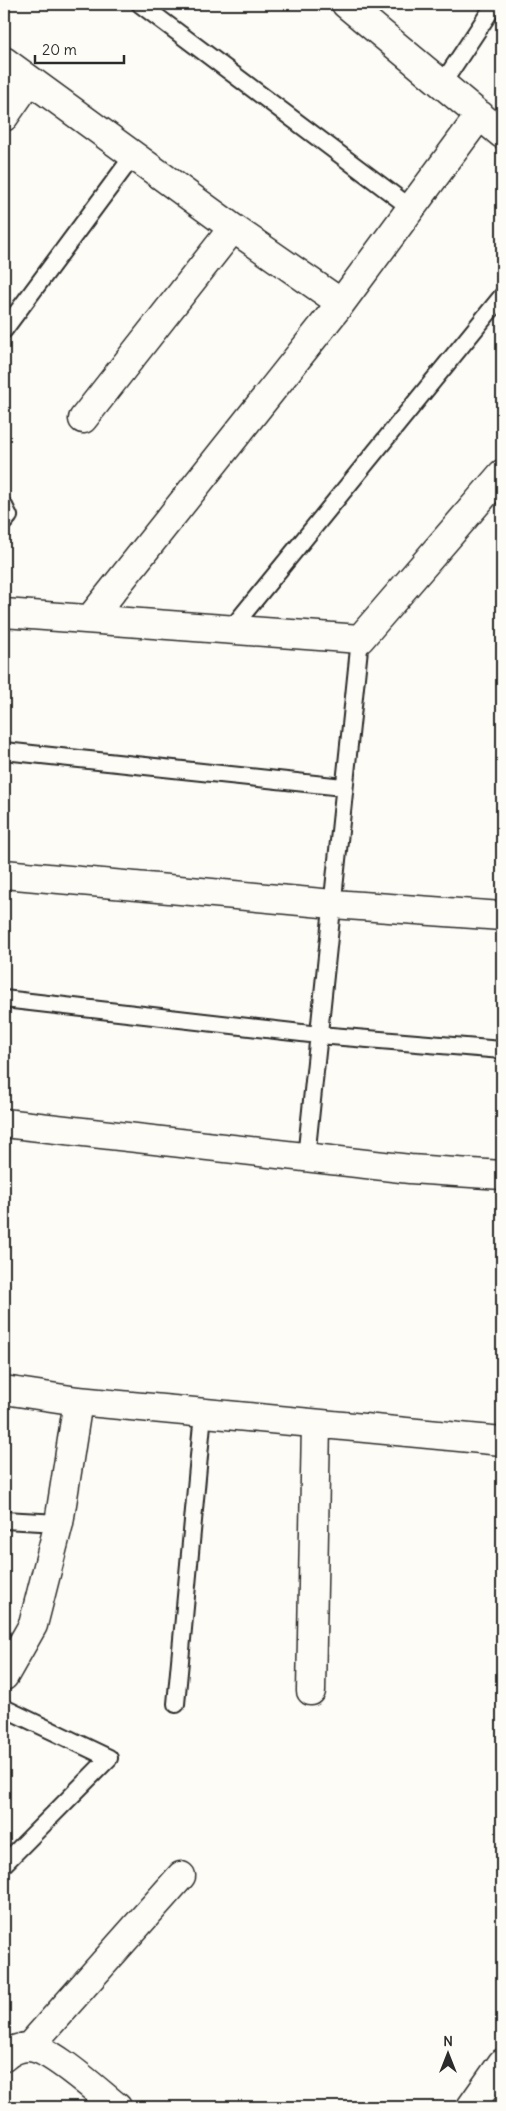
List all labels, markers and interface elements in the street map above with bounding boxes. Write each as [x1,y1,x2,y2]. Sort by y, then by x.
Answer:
scale bar [35,32,124,64]
text: 20 m [42,40,77,59]
north arrow [424,2028,474,2078]
text: N [443,2032,453,2050]

